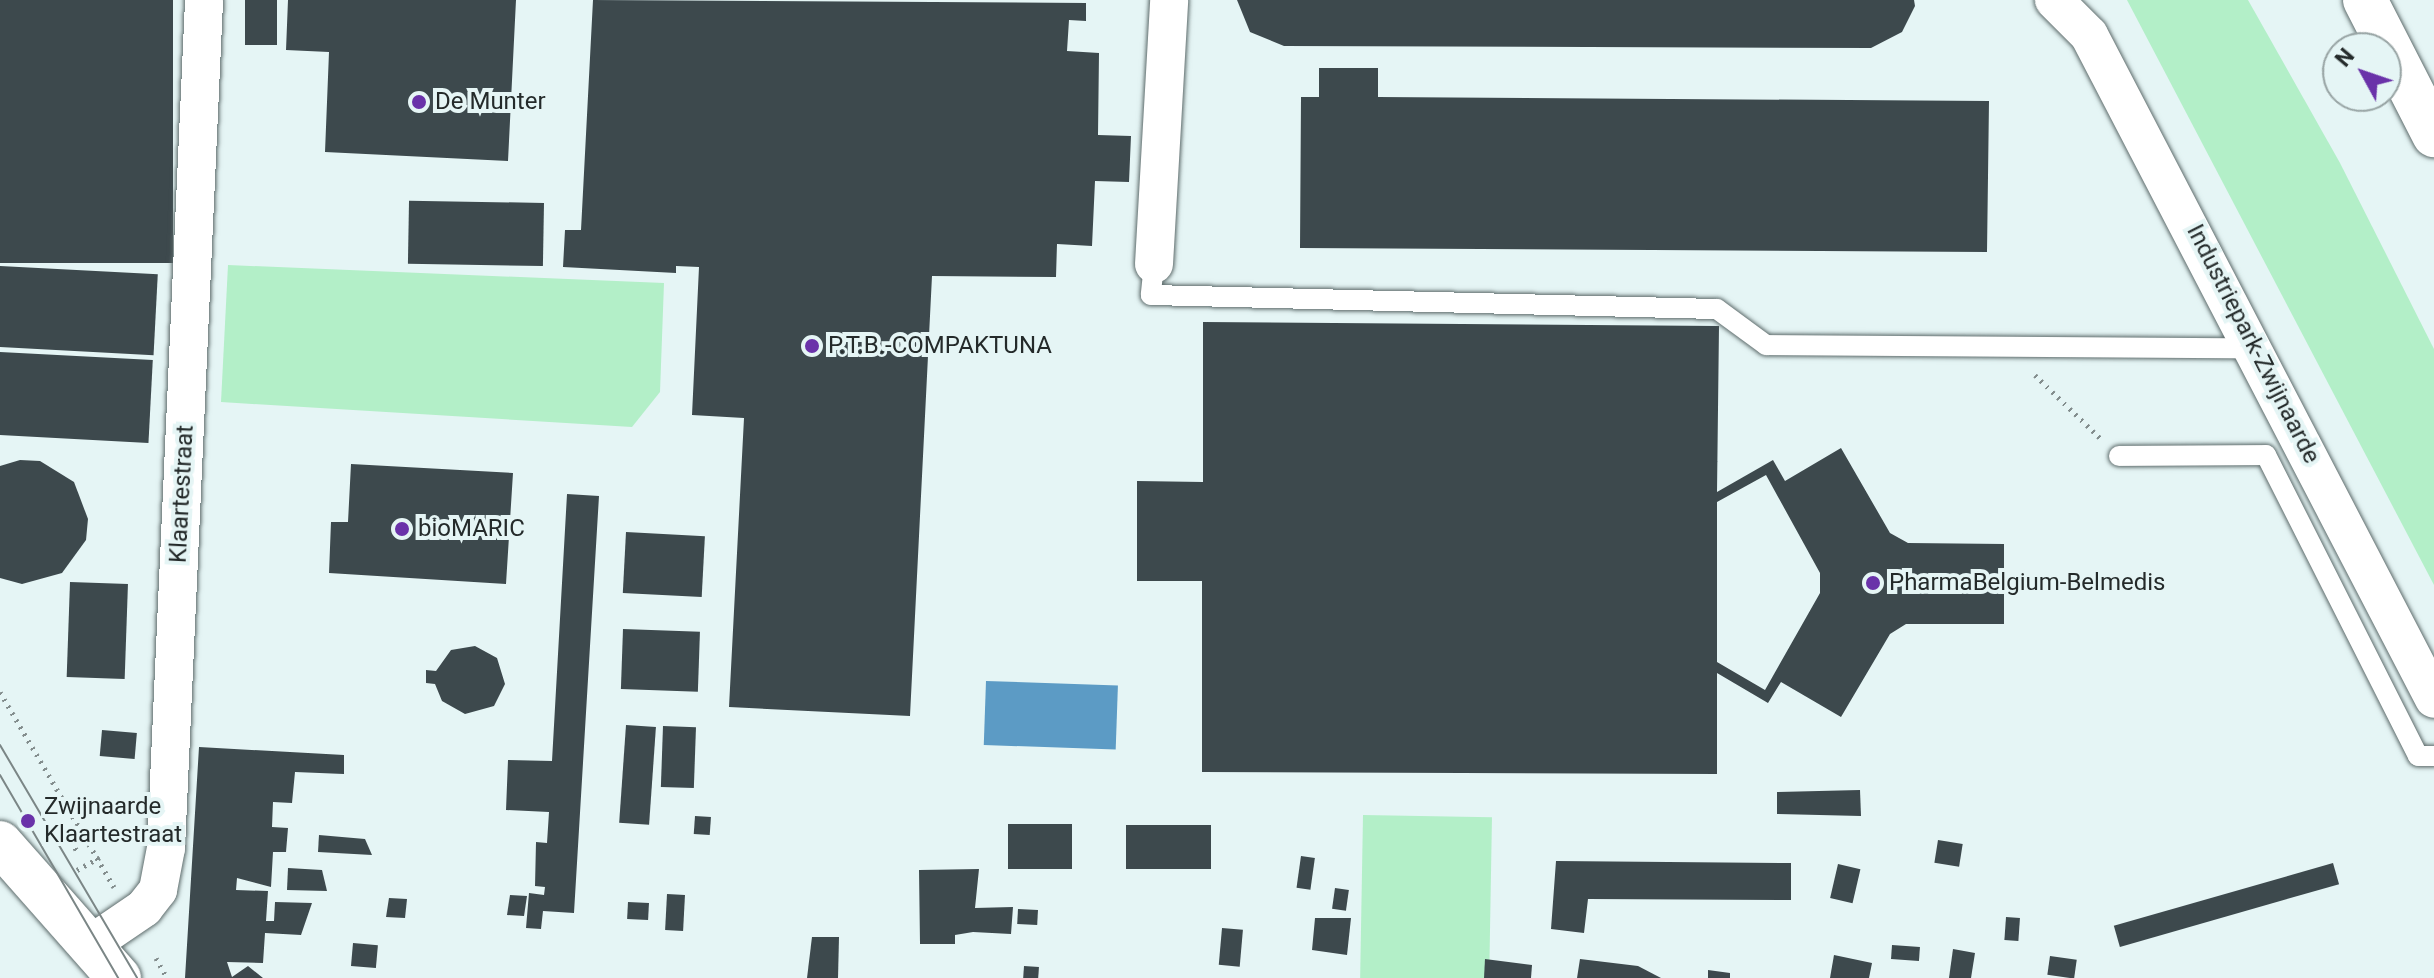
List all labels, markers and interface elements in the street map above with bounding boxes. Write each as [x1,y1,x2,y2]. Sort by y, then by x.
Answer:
north arrow [2322,32,2402,112]
text: N [2330,44,2359,72]
place label: De Munter [435,88,546,116]
marker: De Munter [410,93,428,111]
street label: Industriepark-Zwijnaarde [2180,220,2326,468]
place label: P.T.B.-COMPAKTUNA [828,332,1052,360]
marker: P.T.B.-COMPAKTUNA [803,337,821,355]
street label: Klaartestraat [164,424,200,564]
place label: bioMARIC [418,515,525,543]
marker: bioMARIC [393,520,411,538]
place label: PharmaBelgium-Belmedis [1889,569,2165,597]
marker: PharmaBelgium-Belmedis [1864,574,1882,592]
place label: Zwijnaarde Klaartestraat [44,793,182,849]
marker: Zwijnaarde Klaartestraat [19,812,37,830]

